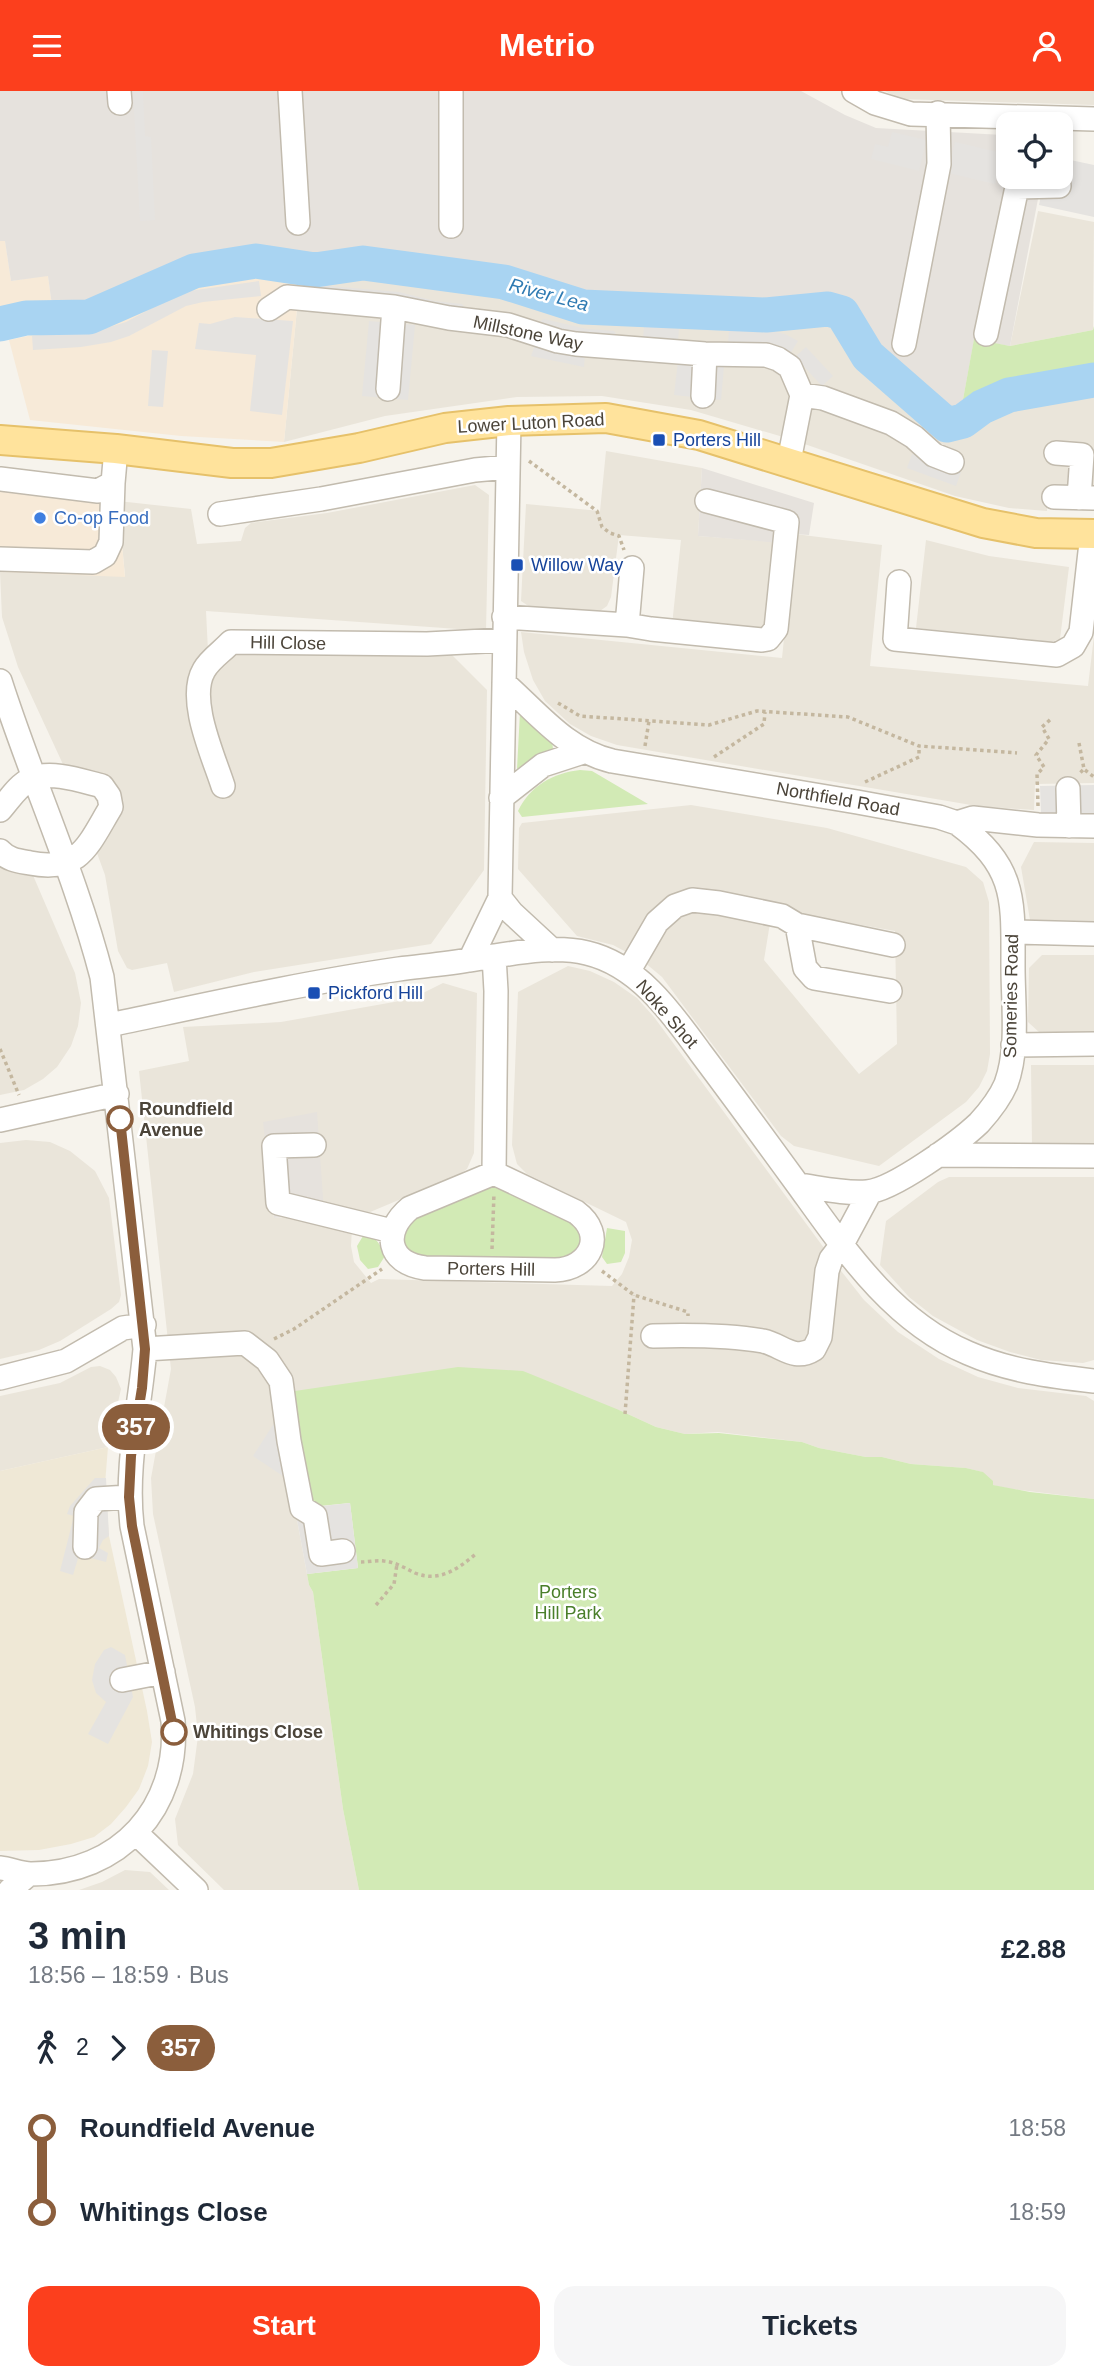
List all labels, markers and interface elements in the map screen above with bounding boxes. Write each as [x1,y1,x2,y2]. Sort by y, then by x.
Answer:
icon: menu [28,27,66,65]
text: Metrio [499,27,595,63]
icon: person [1028,27,1066,65]
map controls [996,112,1073,189]
button: locate [996,112,1073,189]
water label: River Lea [507,274,591,315]
street label: Millstone Way [471,312,585,354]
street label: Lower Luton Road [457,409,605,437]
place label: Porters Hill [673,430,761,450]
marker: Porters Hill [651,432,667,448]
place label: Co-op Food [54,508,149,528]
marker: Co-op Food [32,510,48,526]
place label: Willow Way [531,555,623,575]
marker: Willow Way [509,557,525,573]
street label: Hill Close [250,632,326,654]
street label: Northfield Road [775,778,901,820]
street label: Someries Road [1000,934,1022,1058]
street label: Noke Shot [632,976,702,1052]
place label: Pickford Hill [328,983,423,1003]
marker: Pickford Hill [306,985,322,1001]
place label: Roundfield Avenue [139,1099,233,1140]
marker: Roundfield Avenue [107,1106,133,1132]
street label: Porters Hill [447,1258,535,1280]
line badge: 357 [96,1404,176,1450]
text: 357 [116,1413,156,1440]
park label: Porters Hill Park [534,1582,603,1623]
marker: Whitings Close [161,1719,187,1745]
place label: Whitings Close [193,1722,323,1742]
text: 3 min [28,1915,127,1957]
text: £2.88 [1001,1934,1066,1964]
text: 18:56 – 18:59 · Bus [28,1962,229,1988]
icon: walk [28,2029,66,2067]
icon: forward [99,2029,137,2067]
text: 2 [76,2034,89,2060]
text: 357 [161,2034,201,2061]
text: Roundfield Avenue [80,2113,315,2143]
text: 18:58 [1008,2115,1066,2141]
text: Whitings Close [80,2197,268,2227]
text: 18:59 [1008,2199,1066,2225]
button: Start [28,2286,540,2366]
button: Tickets [554,2286,1066,2366]

